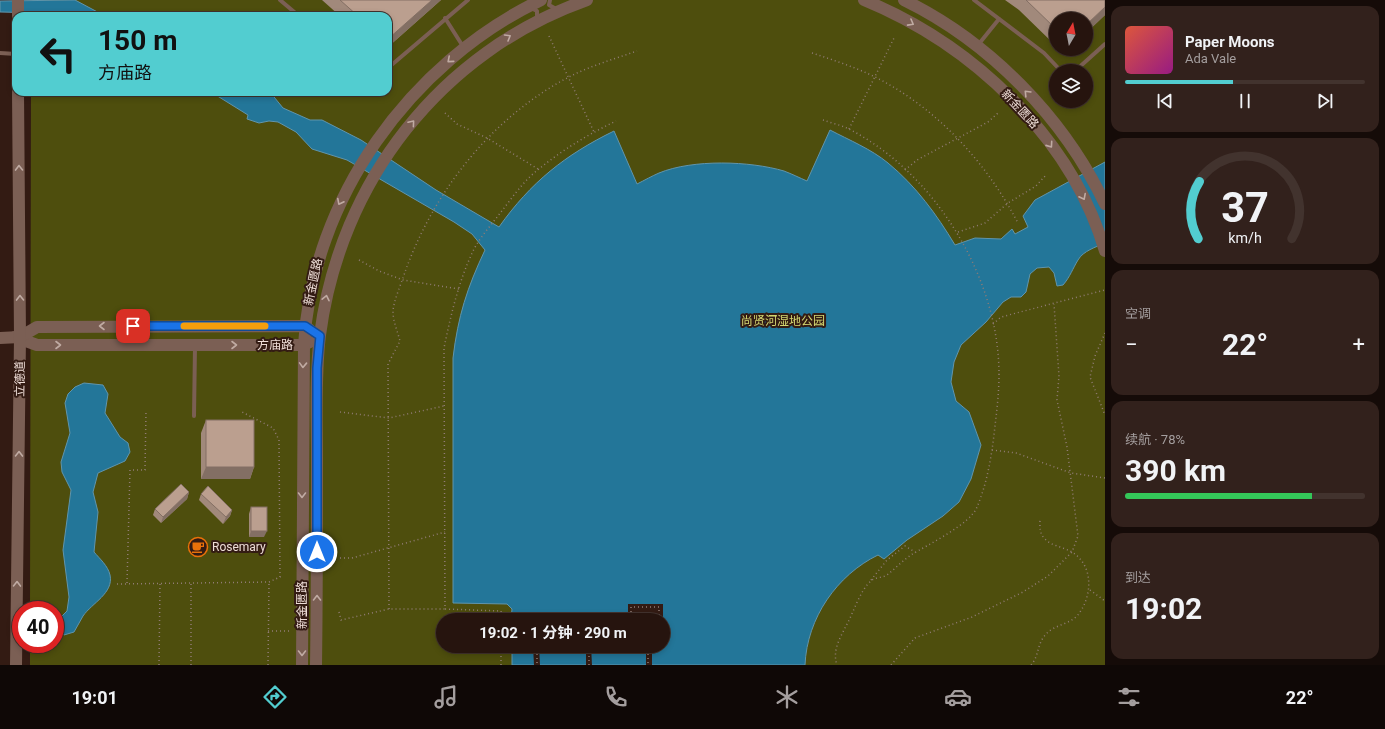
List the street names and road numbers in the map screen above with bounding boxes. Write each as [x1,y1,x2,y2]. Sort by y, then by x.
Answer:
street label: 新金匮路 [999,87,1041,131]
street label: 新金匮路 [301,257,325,307]
street label: 方庙路 [257,338,293,352]
street label: 立德道 [13,361,27,397]
street label: 新金匮路 [295,581,309,629]

